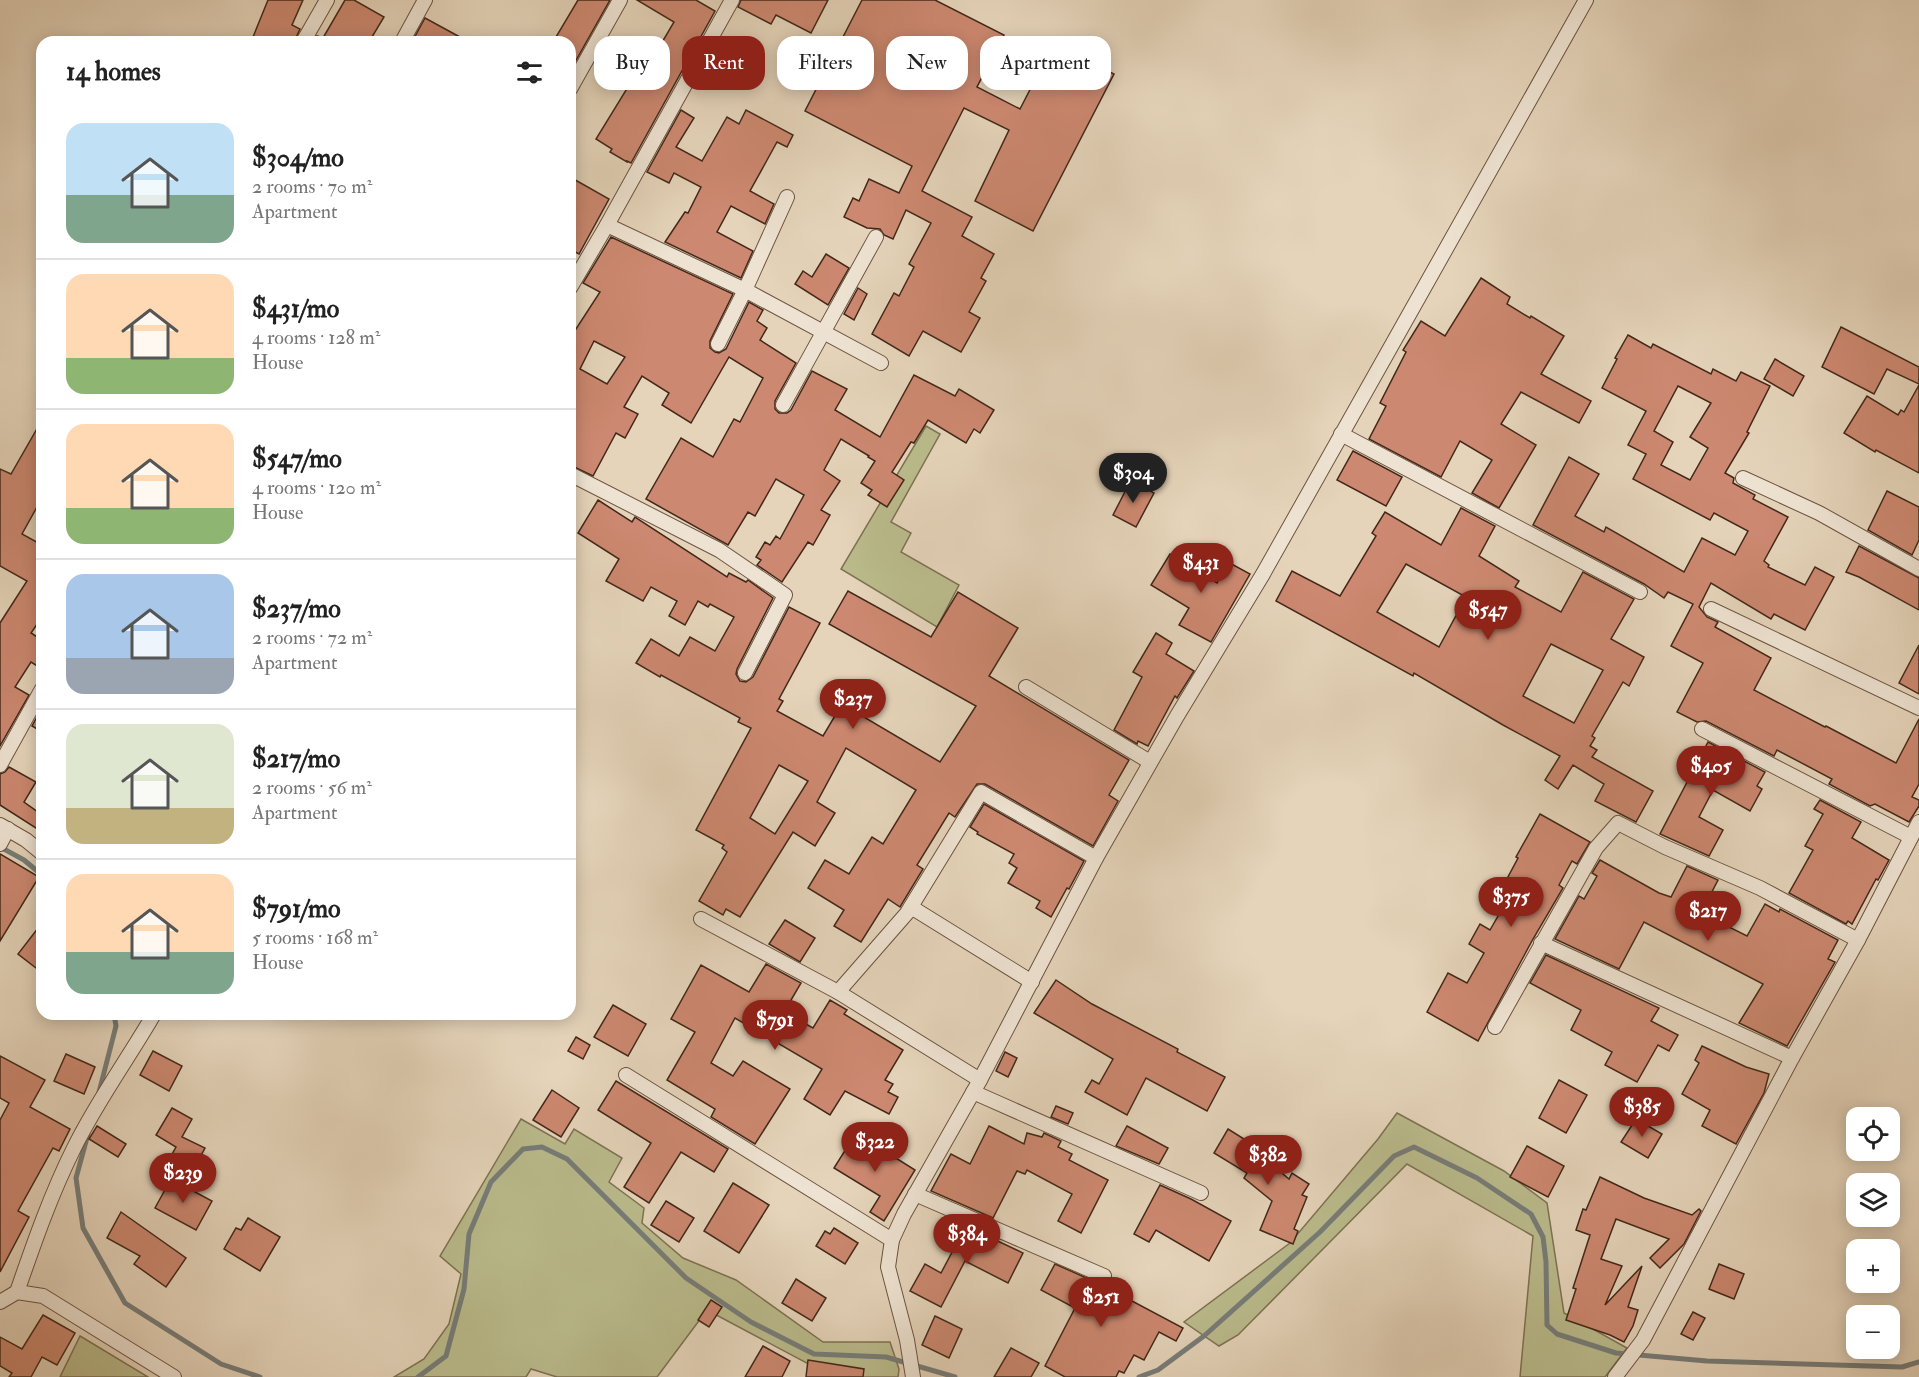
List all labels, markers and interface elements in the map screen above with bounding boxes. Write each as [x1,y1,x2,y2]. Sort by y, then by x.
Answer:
chip: Buy [594,36,670,90]
chip: Rent [682,36,765,90]
chip: Filters [777,36,874,90]
chip: New [886,36,968,90]
chip: Apartment [980,36,1111,90]
text: 14 homes [66,56,161,88]
icon: filters [513,56,546,89]
text: $304/mo [252,142,344,174]
icon: home [114,147,186,219]
text: 2 rooms · 70 m² [252,174,372,199]
text: Apartment [252,199,337,224]
text: $431/mo [252,293,339,325]
icon: home [114,298,186,370]
text: 4 rooms · 128 m² [252,325,380,350]
text: House [252,350,303,375]
text: $547/mo [252,443,342,475]
icon: home [114,448,186,520]
pin: $304 [1097,453,1169,504]
text: $304 [1113,460,1153,485]
text: 4 rooms · 120 m² [252,475,381,500]
text: House [252,500,303,525]
pin: $431 [1165,543,1237,594]
text: $431 [1183,550,1219,575]
pin: $547 [1452,590,1524,641]
text: $237/mo [252,593,341,625]
text: $547 [1468,597,1508,622]
icon: home [114,598,186,670]
text: 2 rooms · 72 m² [252,625,372,650]
text: Apartment [252,650,337,675]
pin: $237 [817,679,889,730]
text: $237 [834,686,872,711]
text: $217/mo [252,743,340,775]
pin: $405 [1675,746,1747,797]
icon: home [114,748,186,820]
text: $405 [1690,753,1732,778]
text: 2 rooms · 56 m² [252,775,372,800]
text: Apartment [252,800,337,825]
pin: $375 [1475,877,1547,928]
text: $375 [1493,884,1529,909]
pin: $217 [1672,891,1744,942]
text: $791/mo [252,893,341,925]
icon: home [114,898,186,970]
text: $217 [1689,898,1727,923]
text: 5 rooms · 168 m² [252,925,378,950]
text: House [252,950,303,975]
pin: $791 [739,1000,811,1051]
text: $791 [756,1007,794,1032]
pin: $385 [1606,1087,1678,1138]
text: $385 [1623,1094,1661,1119]
map controls [1846,1107,1900,1359]
button: locate [1846,1107,1900,1161]
pin: $322 [839,1122,911,1173]
text: $322 [855,1129,895,1154]
pin: $382 [1232,1135,1304,1186]
text: $382 [1249,1142,1287,1167]
pin: $239 [147,1153,219,1204]
text: $239 [163,1160,203,1185]
button: layers [1846,1173,1900,1227]
pin: $384 [931,1214,1003,1265]
text: $384 [947,1221,987,1246]
button: + [1846,1239,1900,1293]
pin: $251 [1065,1277,1137,1328]
text: $251 [1082,1284,1120,1309]
button: − [1846,1305,1900,1359]

